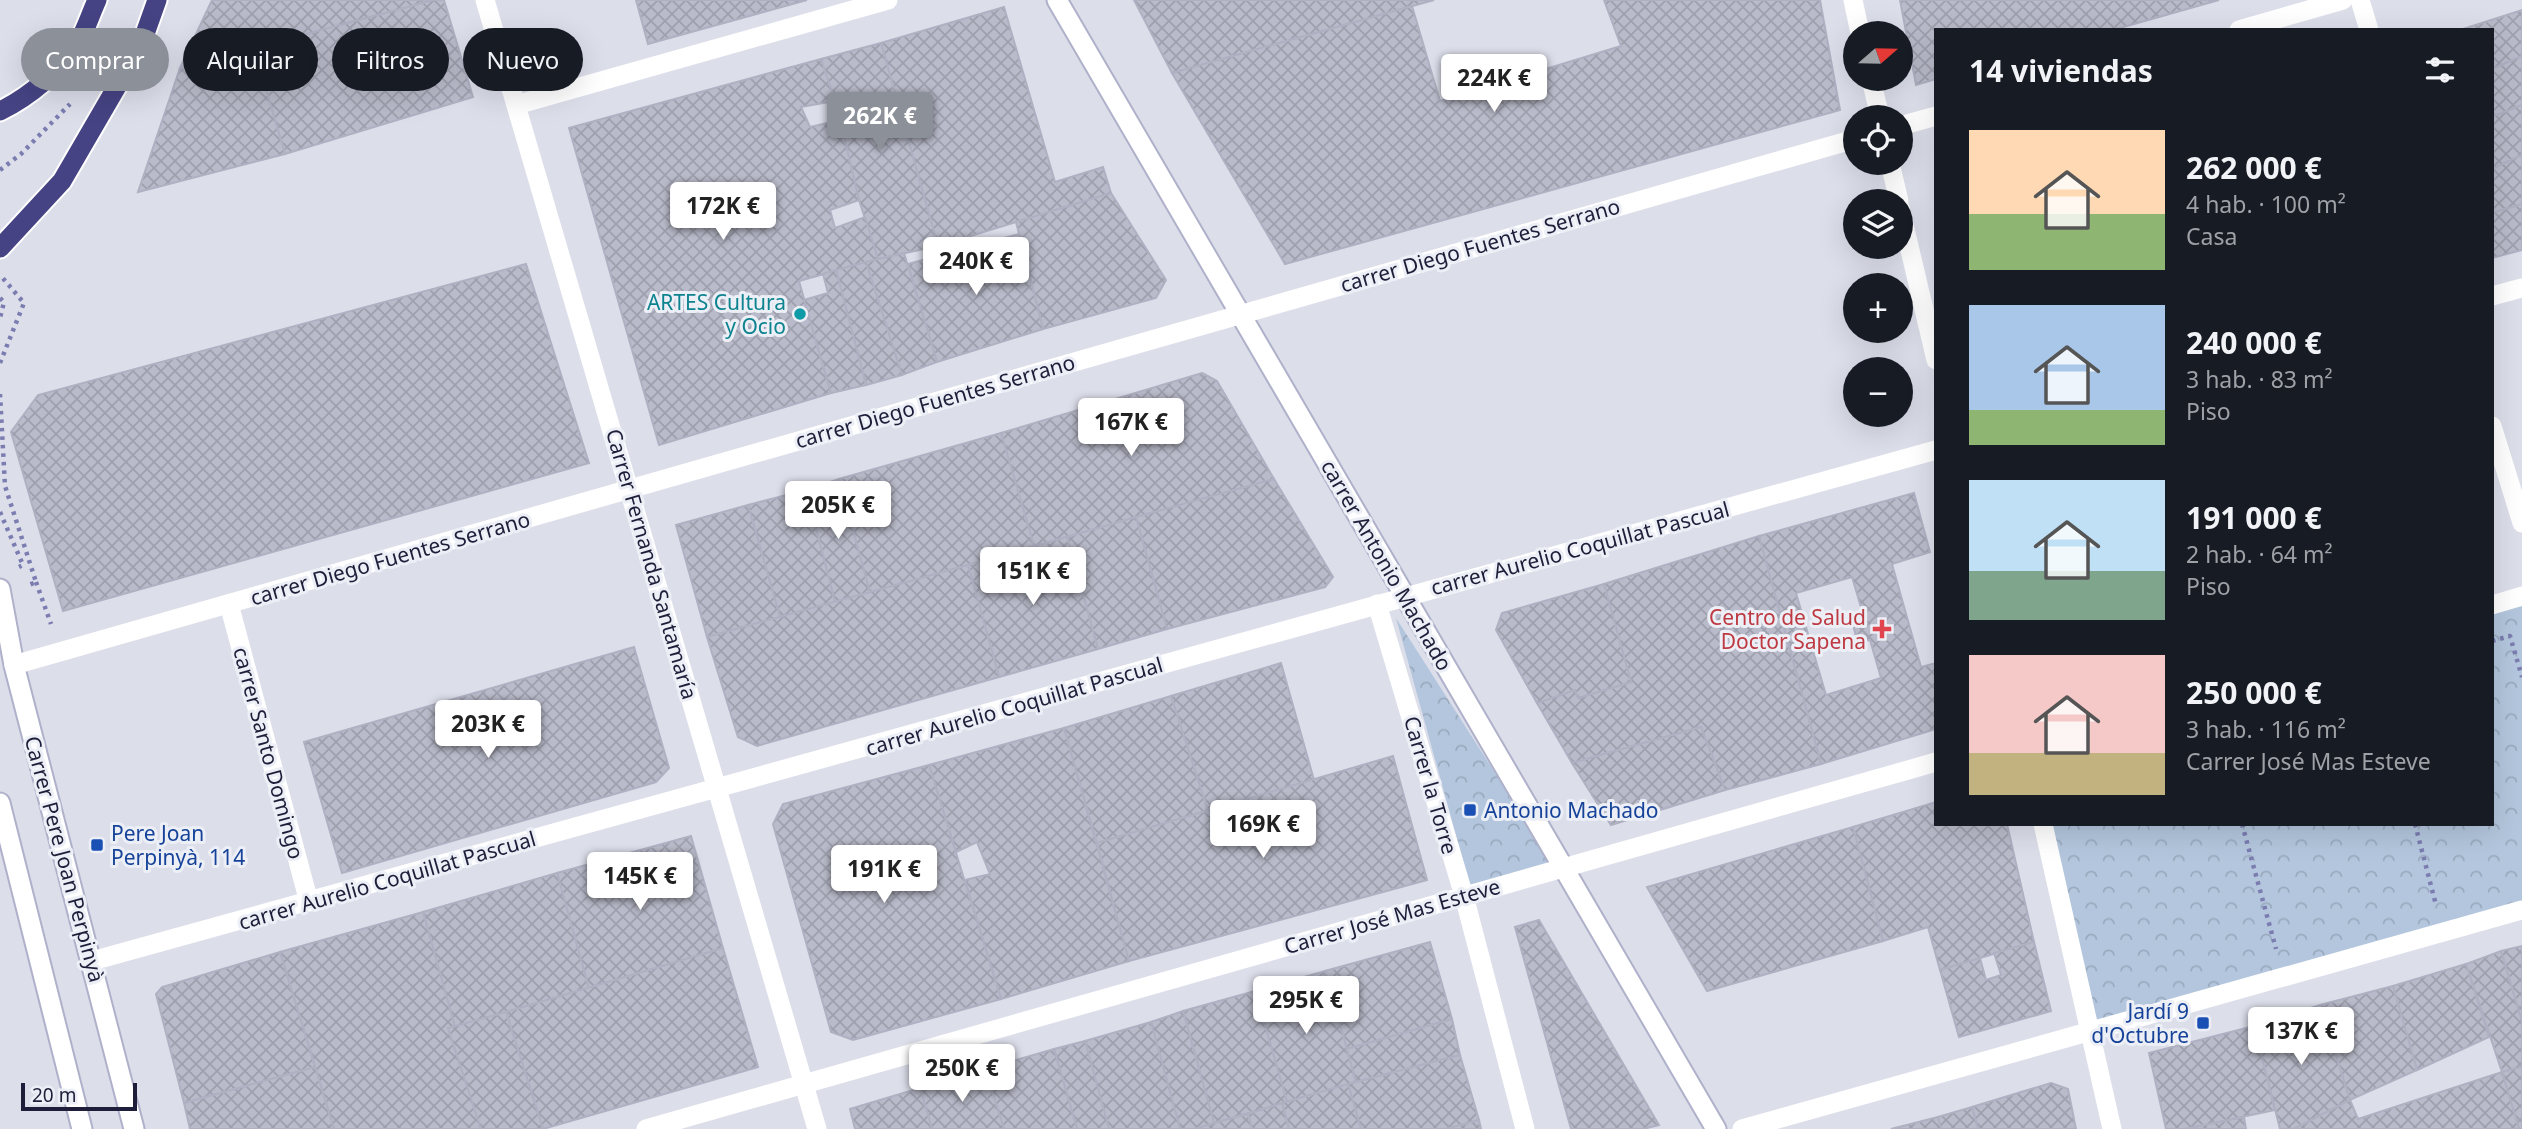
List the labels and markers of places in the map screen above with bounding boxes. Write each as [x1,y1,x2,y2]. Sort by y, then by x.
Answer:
pin: 224K € [1437,54,1551,114]
pin: 262K € [823,92,937,152]
pin: 172K € [666,182,780,242]
pin: 240K € [919,238,1033,297]
place label: ARTES Cultura y Ocio [647,288,786,340]
marker: ARTES Cultura y Ocio [792,306,808,322]
pin: 167K € [1074,398,1188,458]
pin: 205K € [781,482,895,541]
pin: 151K € [976,548,1090,607]
place label: Centro de Salud Doctor Sapena [1709,603,1866,655]
marker: Centro de Salud Doctor Sapena [1872,619,1892,639]
pin: 203K € [431,700,545,760]
place label: Antonio Machado [1484,796,1659,824]
pin: 169K € [1206,800,1320,860]
marker: Antonio Machado [1462,802,1478,818]
place label: Pere Joan Perpinyà, 114 [111,819,245,871]
marker: Pere Joan Perpinyà, 114 [89,837,105,853]
pin: 191K € [827,846,941,905]
pin: 145K € [583,852,697,912]
pin: 295K € [1249,976,1363,1036]
place label: Jardí 9 d'Octubre [2091,997,2189,1049]
pin: 137K € [2244,1007,2358,1067]
marker: Jardí 9 d'Octubre [2195,1015,2211,1031]
pin: 250K € [905,1044,1019,1104]

